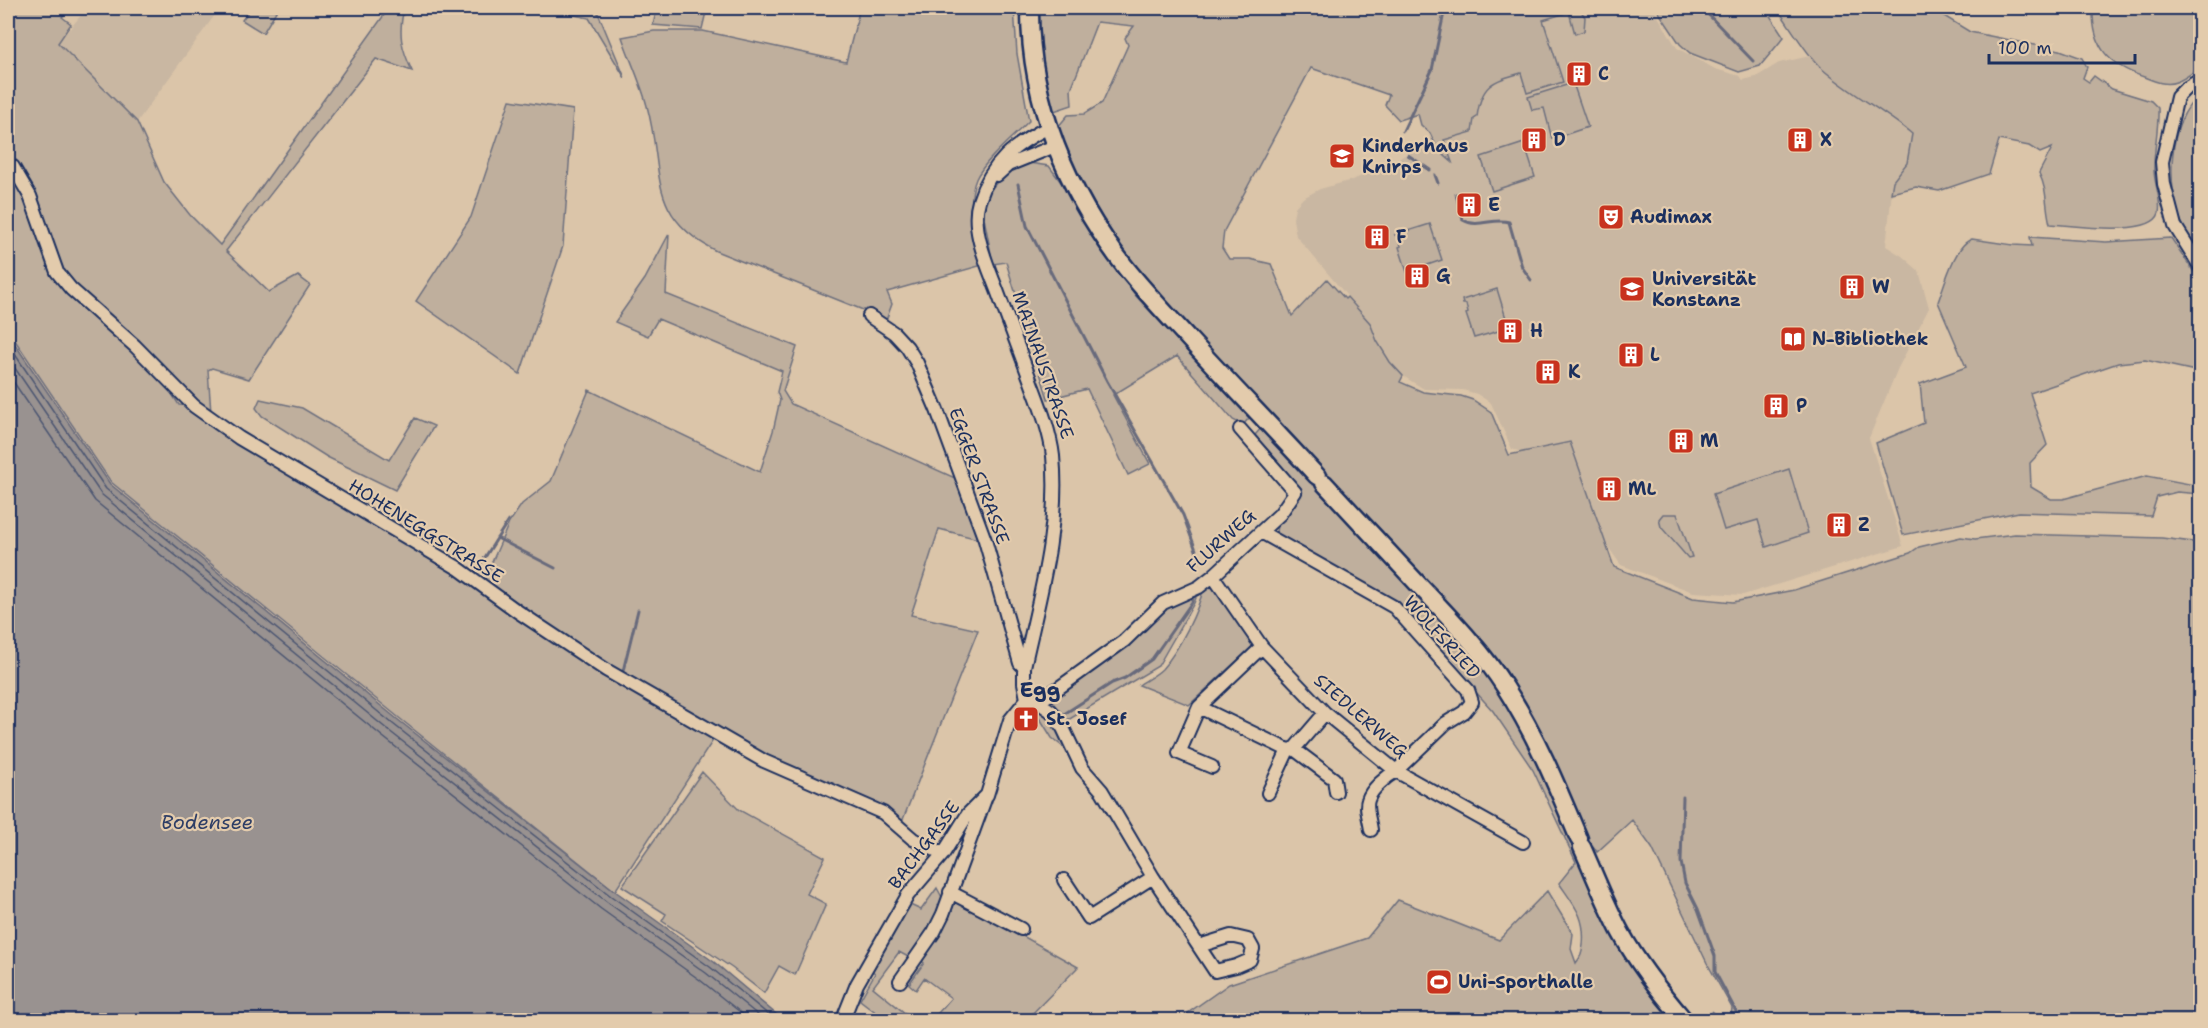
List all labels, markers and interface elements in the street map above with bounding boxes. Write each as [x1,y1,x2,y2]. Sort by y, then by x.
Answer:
scale bar [1989,27,2134,65]
text: 100 m [1998,36,2052,60]
building icon: C [1564,59,1594,89]
place label: C [1598,62,1609,86]
building icon: D [1519,125,1549,155]
building icon: X [1785,125,1815,155]
place label: D [1553,128,1566,152]
place label: X [1820,128,1832,152]
place label: Kinderhaus Knirps [1362,134,1468,179]
school or university icon: Kinderhaus Knirps [1327,141,1357,171]
building icon: E [1454,190,1484,220]
place label: E [1488,193,1500,217]
theatre icon: Audimax [1596,202,1626,232]
place label: Audimax [1630,205,1712,229]
building icon: F [1362,222,1392,252]
place label: F [1396,225,1407,249]
building icon: G [1402,261,1432,291]
place label: G [1436,264,1451,288]
place label: Universität Konstanz [1652,267,1756,312]
building icon: W [1837,272,1867,302]
school or university icon: Universität Konstanz [1617,274,1647,304]
place label: W [1872,275,1890,299]
street label: MAINAUSTRASSE [1006,288,1080,442]
building icon: H [1495,316,1525,346]
place label: H [1530,319,1543,343]
library icon: N-Bibliothek [1778,324,1808,354]
place label: N-Bibliothek [1812,327,1928,351]
building icon: L [1616,340,1646,370]
place label: L [1650,343,1660,367]
building icon: K [1533,357,1563,387]
place label: K [1568,360,1581,384]
building icon: P [1761,391,1791,421]
place label: P [1796,394,1807,418]
street label: EGGER STRASSE [943,404,1015,548]
building icon: M [1666,426,1696,456]
place label: M [1700,429,1719,453]
street label: HOHENEGGSTRASSE [344,474,508,588]
building icon: ML [1594,474,1624,504]
place label: ML [1628,477,1656,501]
street label: FLURWEG [1181,503,1261,578]
building icon: Z [1824,510,1854,540]
place label: Z [1858,513,1870,537]
street label: WOLFSRIED [1398,590,1486,684]
street label: SIEDLERWEG [1309,668,1413,764]
district label: Egg [1020,676,1060,704]
church icon: St. Josef [1011,704,1041,734]
place label: St. Josef [1046,707,1128,731]
street label: BACHGASSE [883,796,965,894]
water label: Bodensee [161,809,253,835]
sports icon: Uni-Sporthalle [1424,967,1454,997]
place label: Uni-Sporthalle [1458,970,1594,994]

